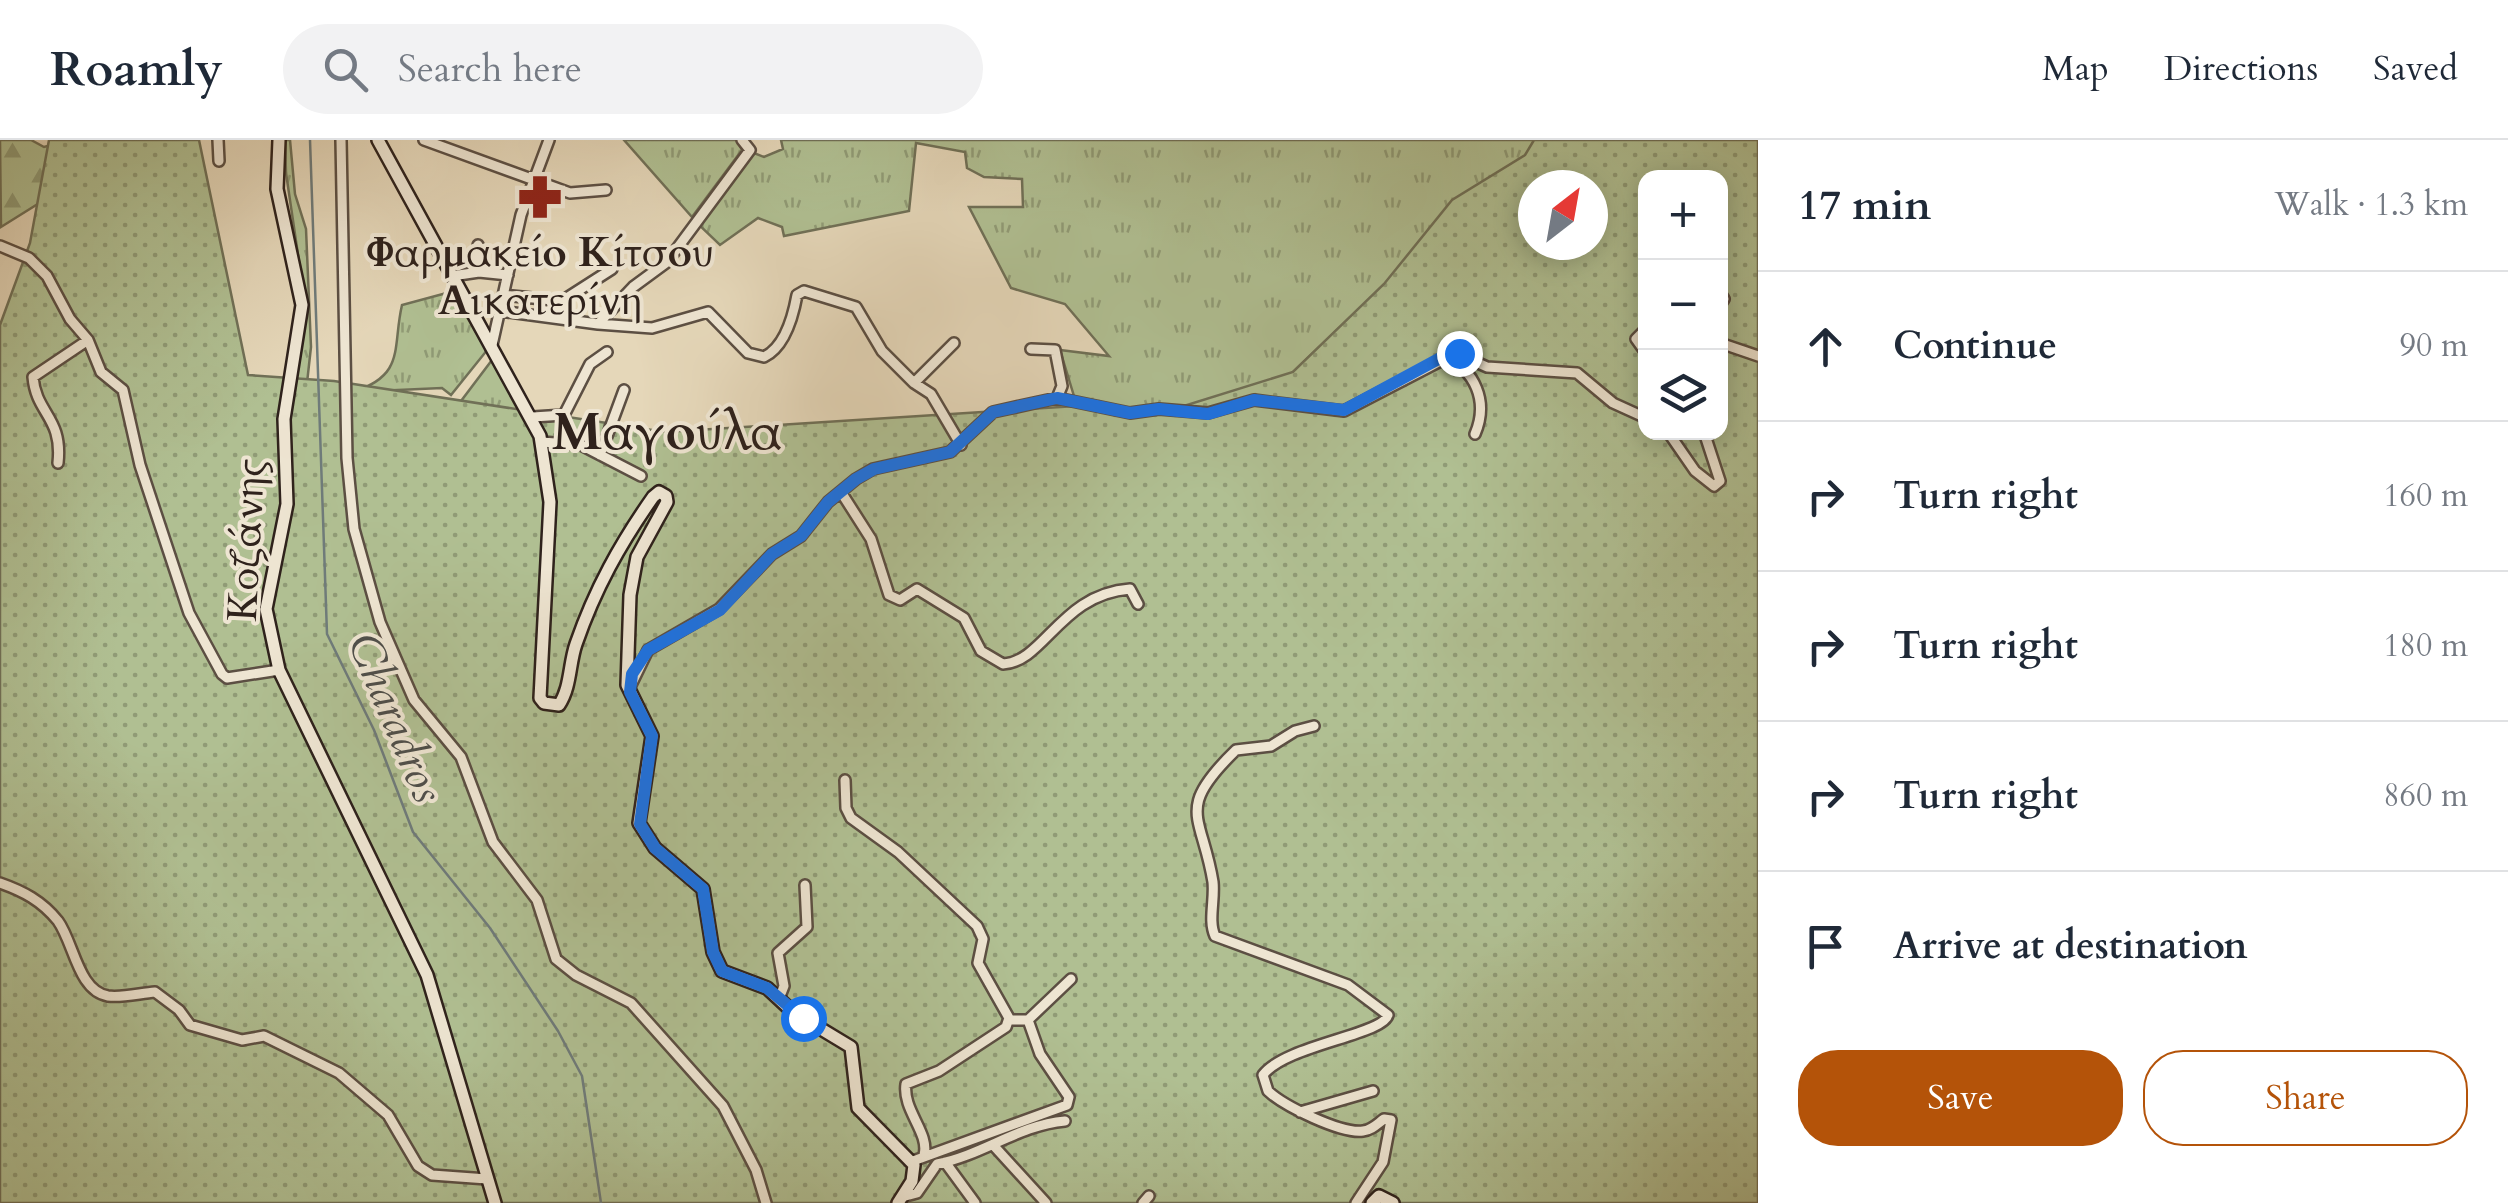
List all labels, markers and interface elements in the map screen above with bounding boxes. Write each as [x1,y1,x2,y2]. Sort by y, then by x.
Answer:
search box [283,24,983,114]
text: Roamly [50,37,223,102]
icon: search [318,42,373,97]
text: Search here [398,43,582,95]
text: Map [2042,45,2109,93]
text: Directions [2164,45,2318,93]
text: Saved [2373,45,2458,93]
north arrow [1518,170,1608,260]
map controls [1638,170,1728,440]
button: + [1638,170,1728,260]
pharmacy icon: Φαρμακείο Κίτσου Αικατερίνη [516,173,564,221]
text: 17 min [1798,177,1931,234]
text: Walk · 1.3 km [2275,183,2468,227]
place label: Φαρμακείο Κίτσου Αικατερίνη [366,224,714,329]
button: − [1638,260,1728,350]
icon: ahead [1798,319,1853,374]
text: Continue [1893,320,2057,372]
text: 90 m [2400,324,2468,368]
route end [1437,331,1483,377]
button: layers [1638,350,1728,440]
district label: Μαγούλα [552,398,782,468]
street label: Κοζάνης [214,457,279,623]
icon: right [1798,469,1853,524]
text: Turn right [1893,470,2078,522]
text: 160 m [2383,474,2468,518]
icon: right [1798,619,1853,674]
text: Turn right [1893,620,2078,672]
water label: Charadros [333,623,459,812]
text: 180 m [2383,624,2468,668]
icon: right [1798,769,1853,824]
text: Turn right [1893,770,2078,822]
text: 860 m [2383,774,2468,818]
icon: arrive [1798,919,1853,974]
text: Arrive at destination [1893,920,2248,972]
route start [781,996,827,1042]
button: Save [1798,1050,2123,1146]
button: Share [2143,1050,2468,1146]

